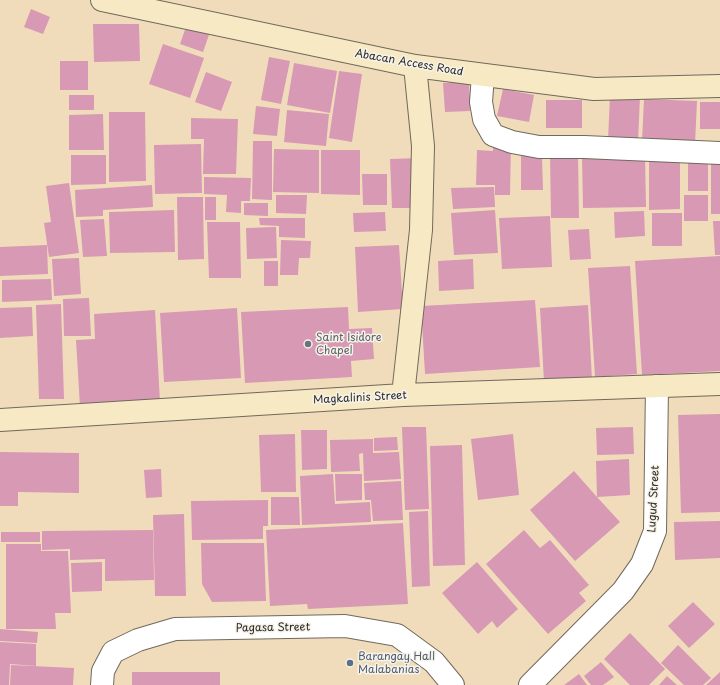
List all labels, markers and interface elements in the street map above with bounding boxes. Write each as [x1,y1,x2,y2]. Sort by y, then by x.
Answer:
street label: Abacan Access Road [354,47,464,79]
place label: Saint Isidore Chapel [316,331,382,357]
marker: Saint Isidore Chapel [303,339,313,349]
street label: Magkalinis Street [313,389,407,407]
street label: Lugud Street [646,465,662,533]
street label: Pagasa Street [236,621,310,635]
place label: Barangay Hall Malabanias [358,650,435,676]
marker: Barangay Hall Malabanias [345,658,355,668]

